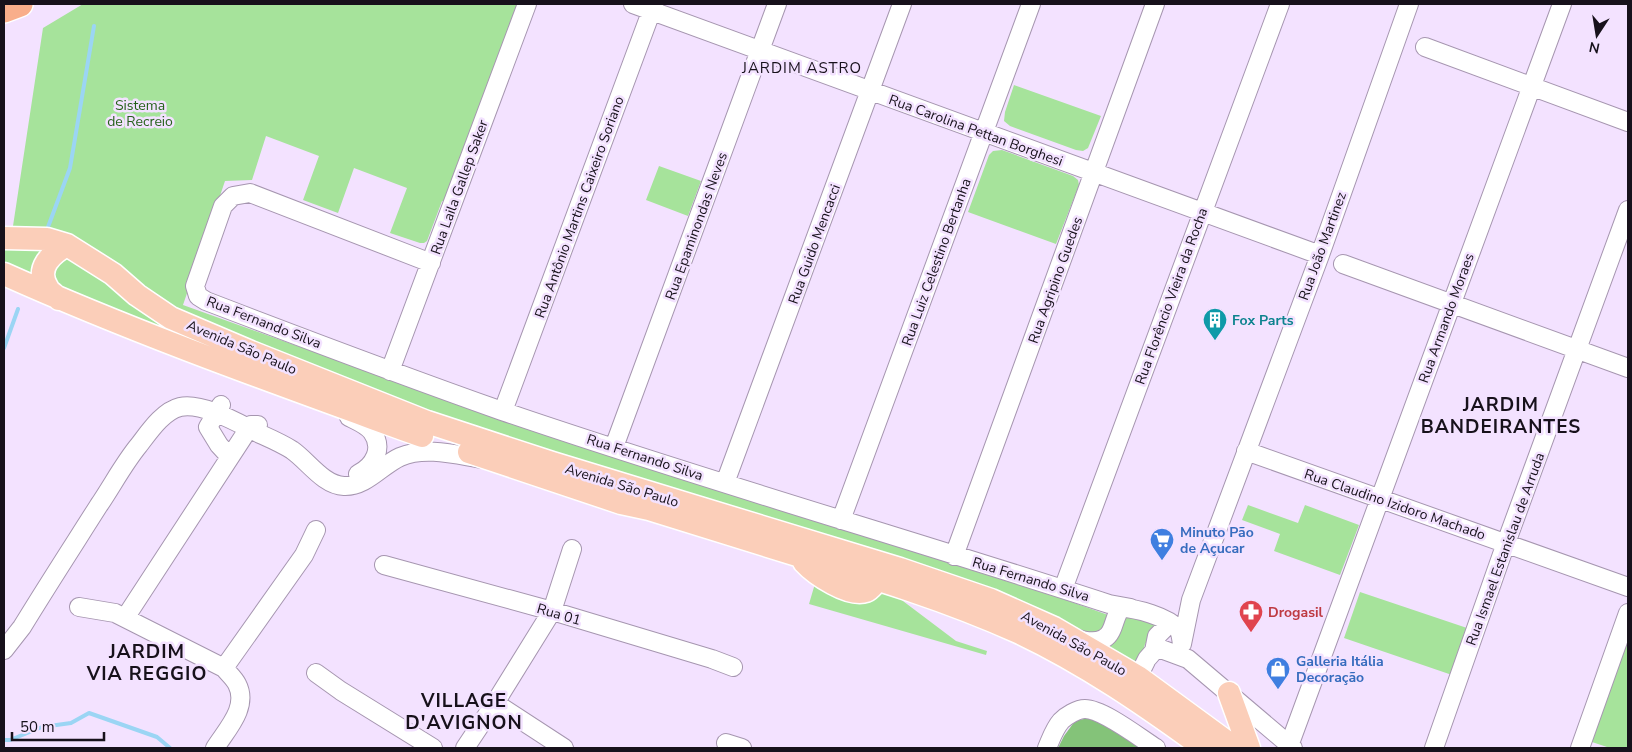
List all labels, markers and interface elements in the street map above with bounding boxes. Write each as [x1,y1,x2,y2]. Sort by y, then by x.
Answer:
north arrow [1572,10,1622,60]
text: N [1587,37,1602,58]
district label: JARDIM ASTRO [741,58,862,78]
street label: Rua Carolina Pettan Borghesi [886,90,1066,171]
street label: Rua Antônio Martins Caixeiro Soriano [530,93,629,321]
park label: Sistema de Recreio [107,96,173,131]
street label: Rua Laila Gallep Saker [426,117,493,257]
street label: Rua Epaminondas Neves [661,149,732,303]
street label: Rua Luiz Celestino Bertanha [897,176,976,349]
street label: Rua Guido Mencacci [784,182,845,307]
street label: Rua João Martinez [1294,189,1351,303]
street label: Rua Florêncio Vieira da Rocha [1131,205,1212,387]
street label: Rua Agripino Guedes [1024,214,1087,346]
street label: Rua Armando Moraes [1414,250,1479,386]
street label: Rua Fernando Silva [204,292,324,353]
building icon: Fox Parts [1202,307,1228,341]
place label: Fox Parts [1232,311,1294,330]
street label: Avenida São Paulo [184,316,300,379]
district label: JARDIM BANDEIRANTES [1421,392,1581,440]
street label: Rua Fernando Silva [584,430,705,485]
street label: Rua Ismael Estanislau de Arruda [1462,450,1549,648]
street label: Avenida São Paulo [563,459,681,512]
street label: Rua Claudino Izidoro Machado [1302,464,1488,545]
place label: Minuto Pão de Açucar [1180,523,1254,558]
supermarket icon: Minuto Pão de Açucar [1149,527,1175,561]
street label: Rua Fernando Silva [970,553,1092,606]
street label: Rua 01 [535,599,583,630]
pharmacy icon: Drogasil [1238,599,1264,633]
place label: Drogasil [1268,603,1324,622]
street label: Avenida São Paulo [1018,607,1130,680]
district label: JARDIM VIA REGGIO [86,639,207,687]
place label: Galleria Itália Decoração [1296,652,1384,687]
shop icon: Galleria Itália Decoração [1265,656,1291,690]
district label: VILLAGE D'AVIGNON [405,688,523,736]
scale bar [12,710,105,742]
text: 50 m [20,717,55,737]

